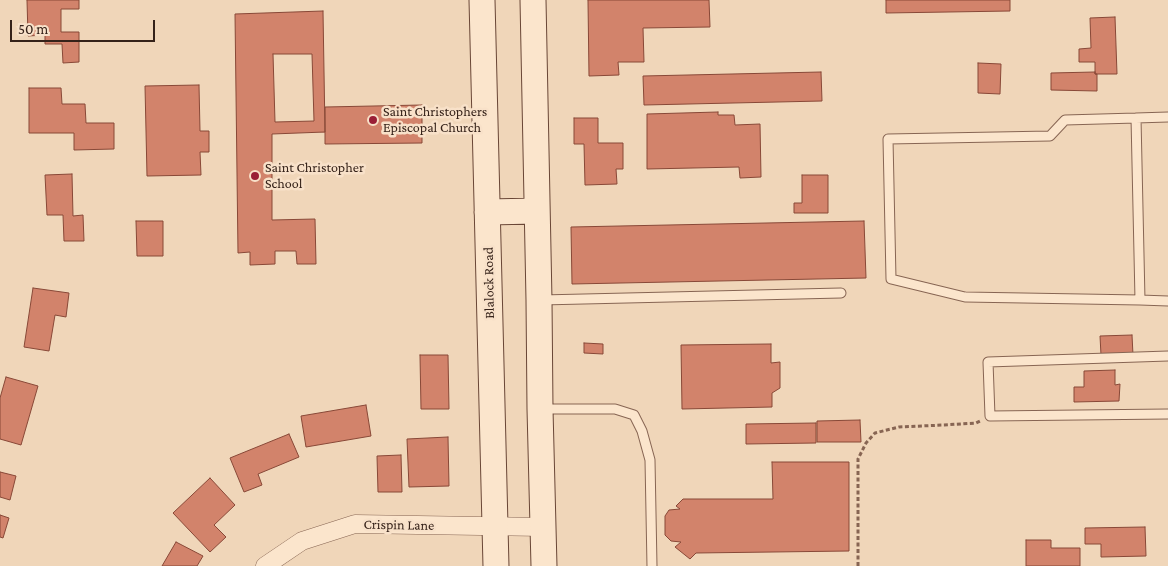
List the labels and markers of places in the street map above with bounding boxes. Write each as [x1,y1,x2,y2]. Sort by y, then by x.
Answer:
place label: Saint Christophers Episcopal Church [383,104,487,136]
marker: Saint Christophers Episcopal Church [367,114,379,126]
place label: Saint Christopher School [265,160,364,192]
marker: Saint Christopher School [249,170,261,182]

